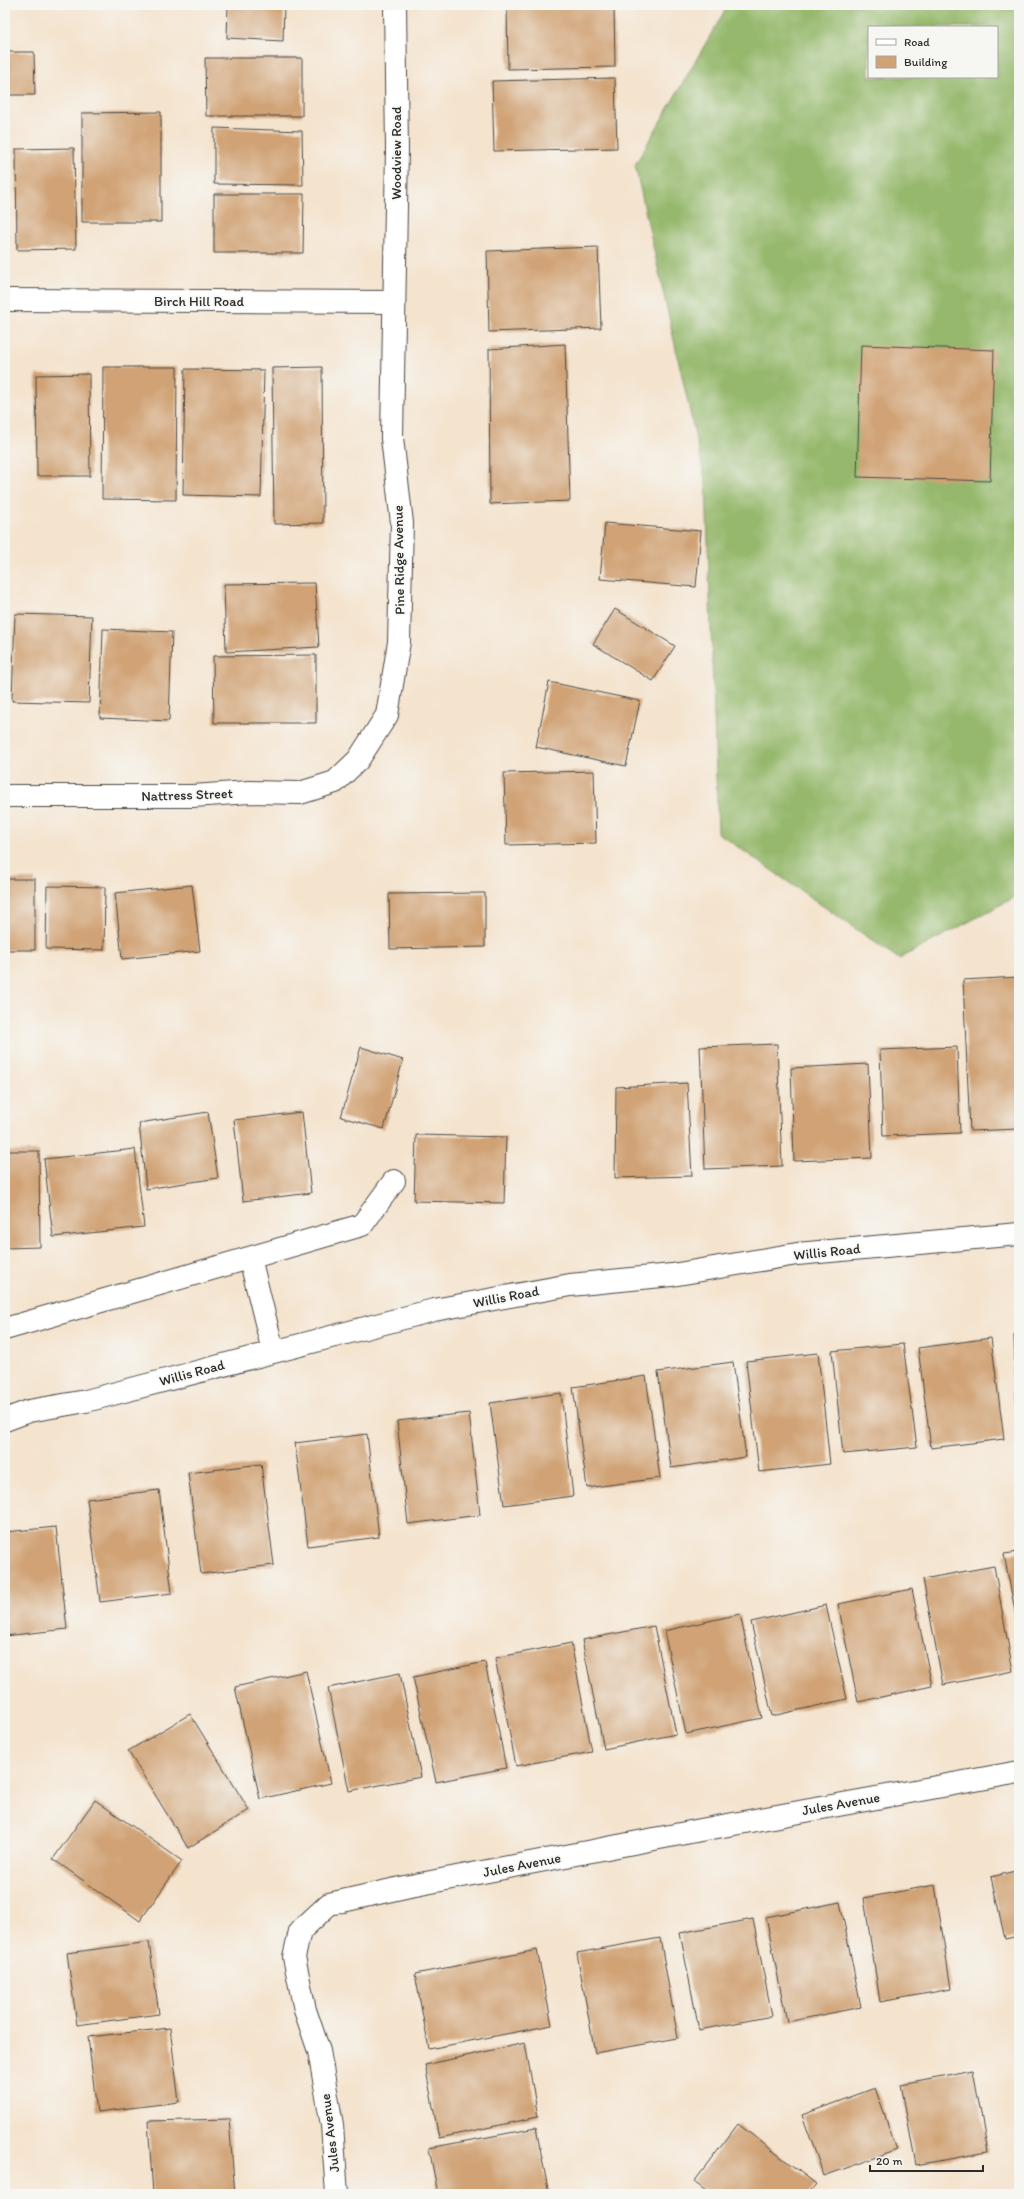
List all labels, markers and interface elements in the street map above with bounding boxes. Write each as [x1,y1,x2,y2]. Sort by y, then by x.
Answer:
legend [868,26,998,78]
text: Road [904,35,930,49]
text: Building [904,55,948,69]
street label: Woodview Road [388,106,405,200]
street label: Birch Hill Road [154,293,244,310]
street label: Pine Ridge Avenue [390,505,408,615]
street label: Nattress Street [141,785,233,805]
street label: Willis Road [793,1240,862,1264]
street label: Willis Road [471,1282,541,1312]
street label: Willis Road [157,1356,227,1390]
street label: Jules Avenue [801,1789,882,1819]
street label: Jules Avenue [482,1849,563,1881]
street label: Jules Avenue [317,2092,343,2173]
scale bar [870,2147,983,2173]
text: 20 m [876,2154,903,2168]

